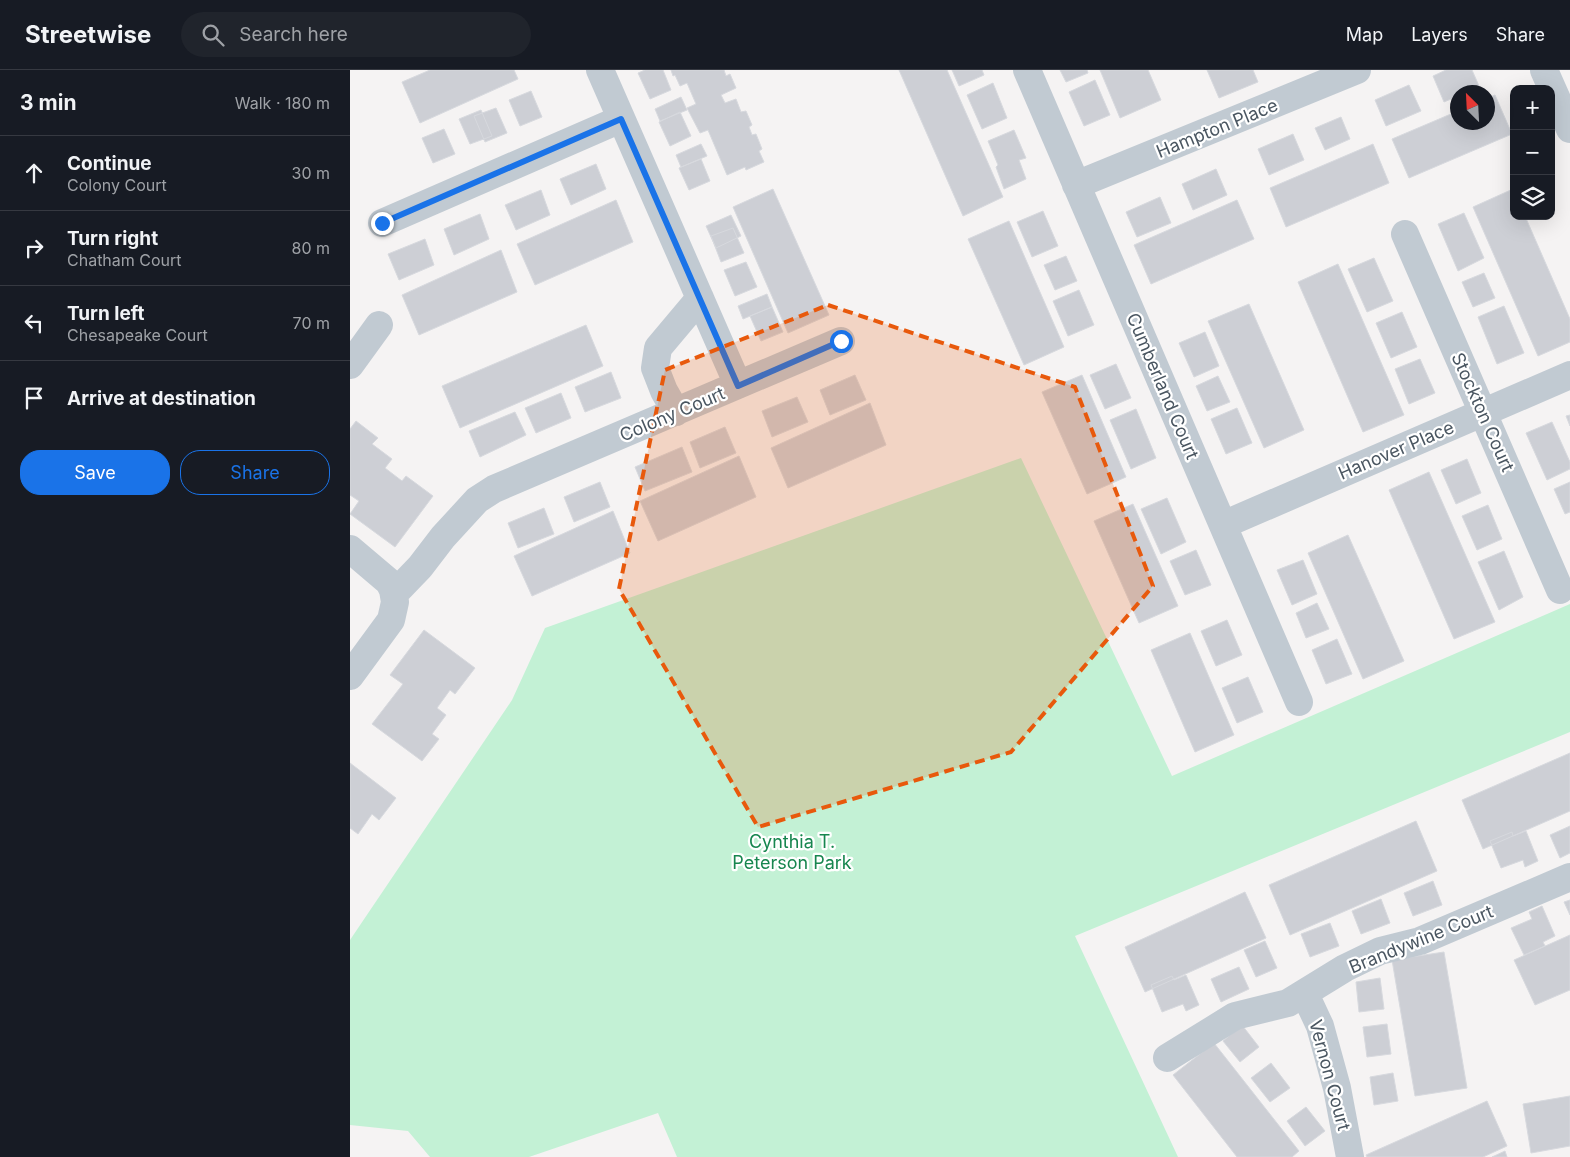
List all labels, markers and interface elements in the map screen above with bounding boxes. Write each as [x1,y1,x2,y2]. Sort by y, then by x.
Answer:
search box [181,12,531,57]
text: Streetwise [25,20,151,49]
icon: search [199,21,227,49]
text: Search here [239,23,348,46]
text: Map [1346,24,1383,45]
text: Layers [1411,24,1468,45]
text: Share [1496,24,1545,45]
north arrow [1450,85,1495,130]
map controls [1510,85,1555,220]
button: + [1510,85,1555,130]
text: 3 min [20,90,76,115]
text: Walk · 180 m [235,93,330,113]
street label: Hampton Place [1153,94,1281,162]
button: − [1510,130,1555,175]
text: Continue [67,152,152,175]
icon: ahead [20,159,48,187]
text: 30 m [292,163,330,183]
text: Colony Court [67,175,167,195]
button: layers [1510,175,1555,220]
route end [371,212,394,235]
text: Turn right [67,227,158,250]
icon: right [20,234,48,262]
text: 80 m [291,238,330,258]
text: Chatham Court [67,250,182,270]
text: Turn left [67,302,145,325]
icon: left [20,309,48,337]
street label: Cumberland Court [1123,310,1203,462]
text: 70 m [293,313,330,333]
text: Chesapeake Court [67,325,208,345]
route start [830,330,853,353]
street label: Stockton Court [1447,349,1519,475]
street label: Colony Court [616,382,728,446]
icon: arrive [20,384,48,412]
text: Arrive at destination [67,387,256,410]
street label: Hanover Place [1335,416,1457,484]
button: Save [20,450,170,495]
button: Share [180,450,330,495]
park label: Cynthia T. Peterson Park [732,831,852,873]
street label: Brandywine Court [1346,901,1496,977]
street label: Vernon Court [1305,1017,1355,1133]

